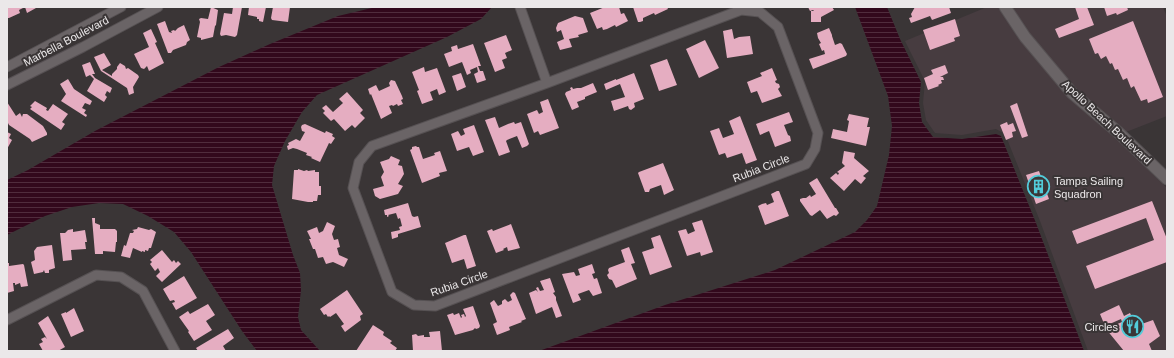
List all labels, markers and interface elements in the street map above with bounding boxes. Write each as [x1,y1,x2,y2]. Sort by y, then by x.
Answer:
street label: Marbella Boulevard [21,13,111,69]
street label: Apollo Beach Boulevard [1060,78,1154,166]
street label: Rubia Circle [731,152,791,184]
building icon: Tampa Sailing Squadron [1025,174,1051,200]
place label: Tampa Sailing Squadron [1054,175,1123,200]
street label: Rubia Circle [429,268,489,298]
restaurant icon: Circles [1120,314,1146,340]
place label: Circles [1084,321,1118,333]

